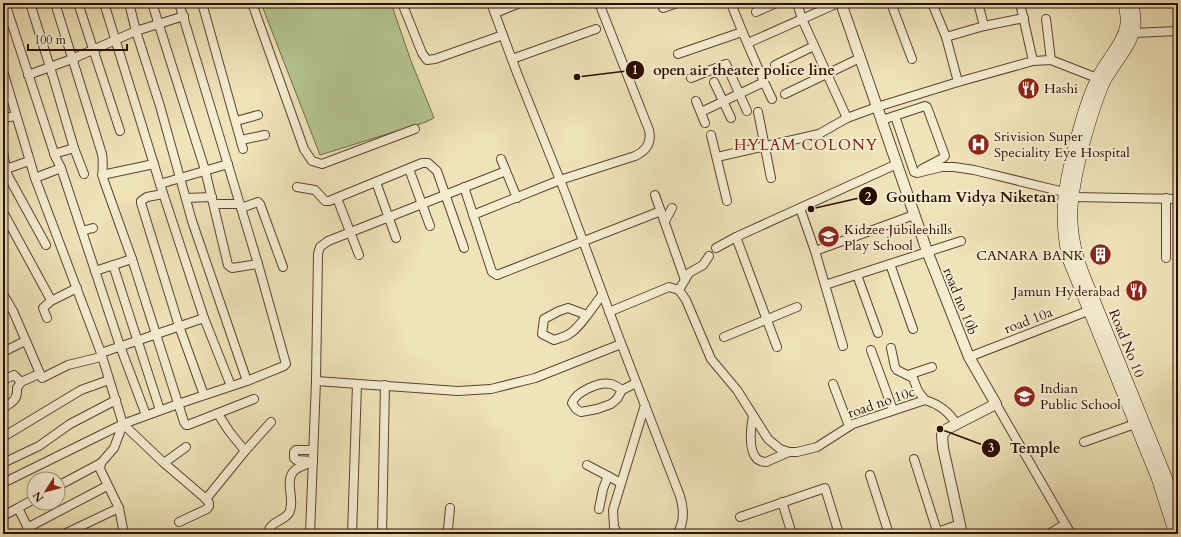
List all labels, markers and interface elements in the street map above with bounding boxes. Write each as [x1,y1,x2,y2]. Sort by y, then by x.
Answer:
scale bar [28,26,127,52]
text: 100 m [34,32,67,48]
callout: open air theater police line [625,57,842,84]
text: open air theater police line [653,60,835,80]
text: 1 [632,62,638,78]
restaurant icon: Hashi [1015,75,1041,101]
place label: Hashi [1044,79,1078,98]
place label: Srivision Super Speciality Eye Hospital [994,127,1130,162]
hospital icon: Srivision Super Speciality Eye Hospital [965,131,991,157]
district label: HYLAM COLONY [734,135,878,155]
callout: Goutham Vidya Niketan [858,183,1064,210]
text: Goutham Vidya Niketan [886,187,1056,207]
text: 2 [865,189,871,205]
place label: Kidzee Jubileehills Play School [844,220,952,255]
school or university icon: Kidzee Jubileehills Play School [816,224,842,250]
building icon: CANARA BANK [1087,242,1113,268]
place label: CANARA BANK [976,246,1085,265]
street label: road no 10b [938,265,983,338]
restaurant icon: Jamun Hyderabad [1123,278,1149,304]
place label: Jamun Hyderabad [1011,282,1121,301]
street label: road 10a [1001,303,1055,338]
street label: Road No 10 [1104,306,1149,380]
place label: Indian Public School [1040,379,1121,414]
street label: road no 10c [845,382,917,423]
school or university icon: Indian Public School [1012,383,1038,409]
callout: Temple [981,435,1068,462]
text: Temple [1010,438,1060,458]
text: 3 [988,440,994,456]
north arrow [26,471,66,511]
text: N [29,488,47,505]

